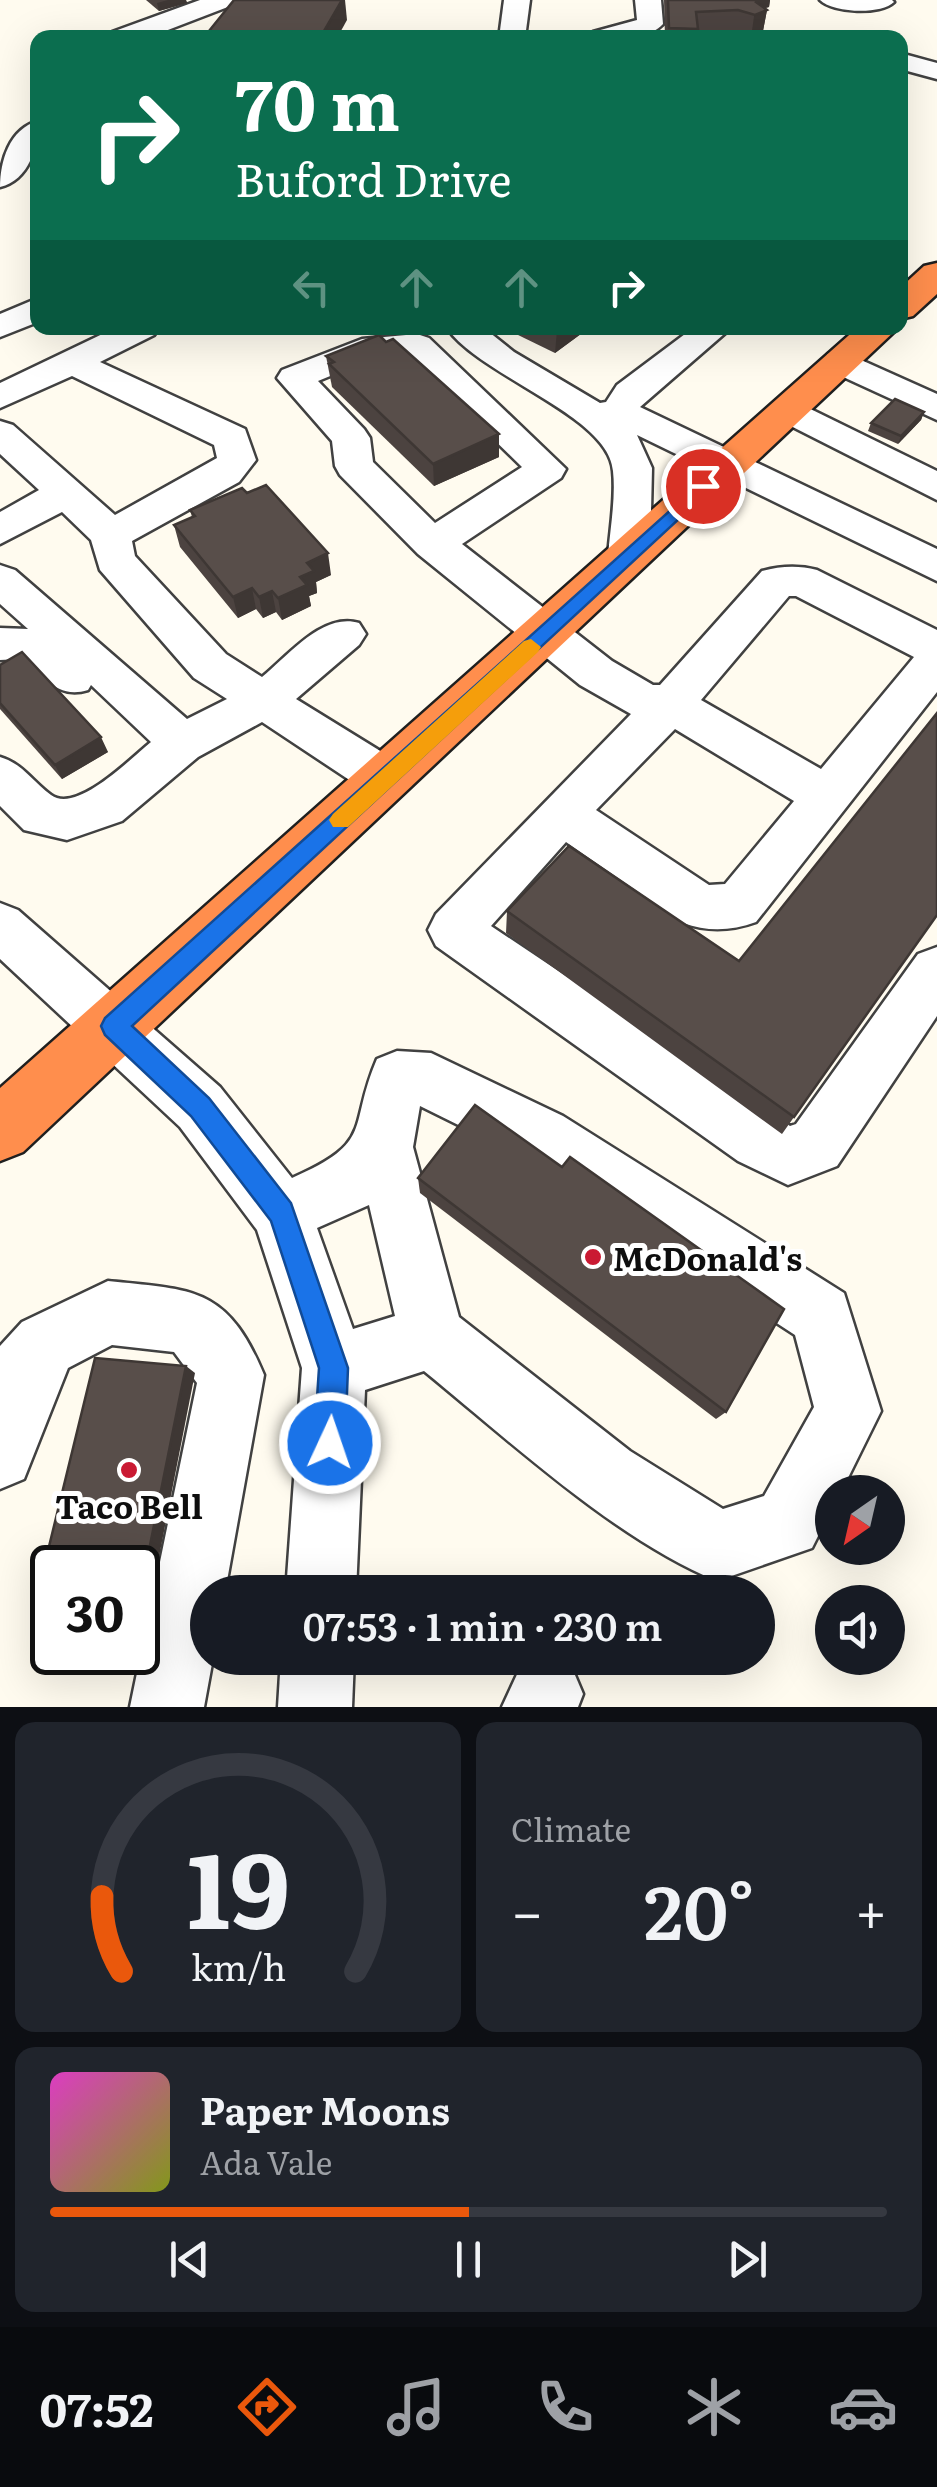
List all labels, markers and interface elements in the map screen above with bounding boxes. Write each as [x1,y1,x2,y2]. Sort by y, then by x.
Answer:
text: 70 m [235,49,400,153]
icon: right [70,70,200,200]
text: Buford Drive [235,144,512,211]
icon: left [284,260,339,315]
icon: ahead [389,260,444,315]
icon: ahead [494,260,549,315]
icon: right [599,260,654,315]
pin [661,444,746,529]
icon: arrive [676,459,731,514]
place label: McDonald's [613,1233,802,1281]
marker: McDonald's [582,1246,604,1268]
position arrow [278,1391,382,1495]
marker: Taco Bell [118,1459,140,1481]
north arrow [815,1475,905,1565]
map controls [815,1475,905,1675]
place label: Taco Bell [55,1481,203,1529]
speed limit sign: 30 [30,1545,160,1675]
button: sound [815,1585,905,1675]
text: 07:53 · 1 min · 230 m [303,1596,662,1653]
text: Climate [511,1804,631,1852]
text: 19 [187,1807,289,1961]
text: 20° [644,1852,754,1963]
text: − [511,1868,543,1950]
text: + [855,1868,887,1950]
text: km/h [190,1939,286,1992]
text: Paper Moons [200,2080,450,2137]
text: Ada Vale [200,2137,332,2185]
icon: previous [162,2232,217,2287]
icon: pause [441,2232,496,2287]
icon: next [720,2232,775,2287]
icon: directions [232,2372,302,2442]
icon: music [381,2372,451,2442]
icon: phone [530,2372,600,2442]
icon: climate [679,2372,749,2442]
icon: car [828,2372,898,2442]
text: 07:52 [39,2374,154,2441]

